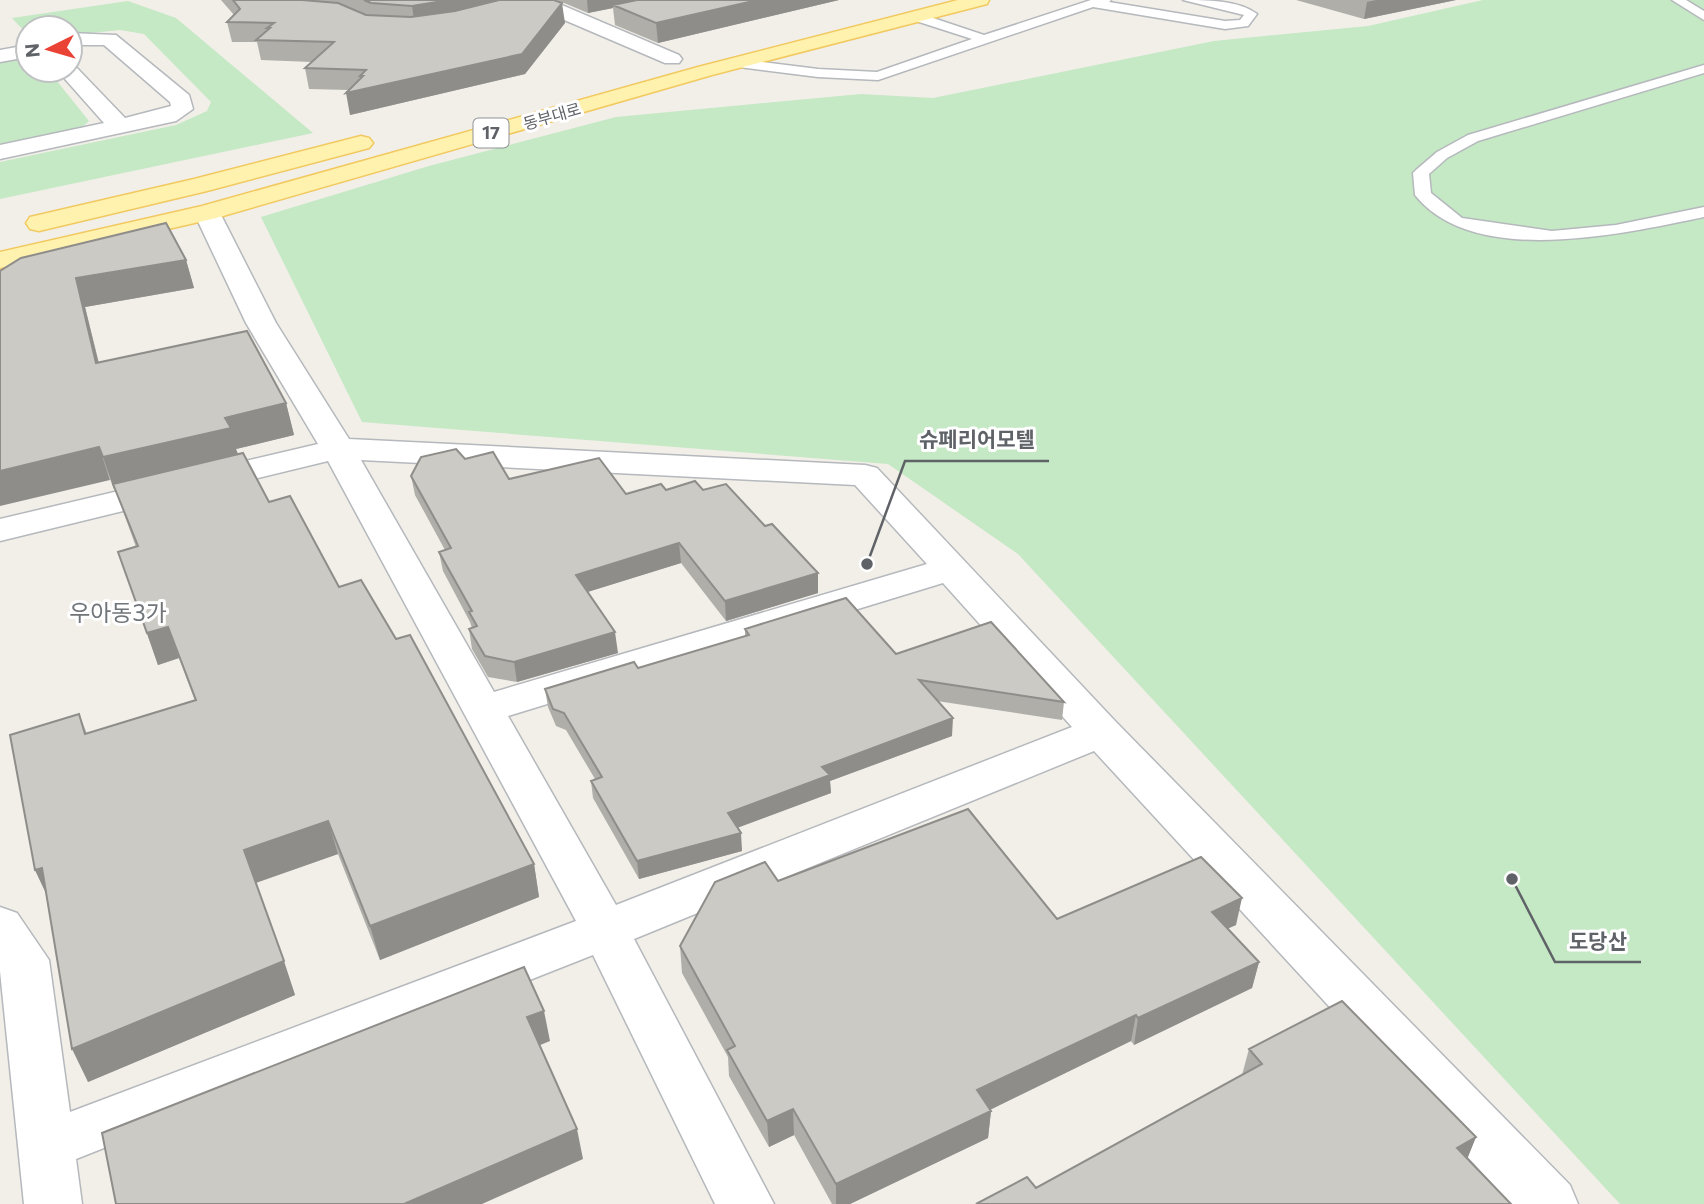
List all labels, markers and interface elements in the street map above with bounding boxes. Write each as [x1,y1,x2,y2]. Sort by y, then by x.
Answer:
north arrow [14,14,84,84]
text: N [19,42,44,59]
street label: 동부대로 [521,98,583,133]
road number: 17 [474,118,508,148]
callout: 슈페리어모텔 [905,419,1049,461]
text: 슈페리어모텔 [919,426,1035,451]
district label: 우아동3가 [69,598,167,626]
callout: 도당산 [1555,920,1641,962]
text: 도당산 [1569,928,1627,953]

